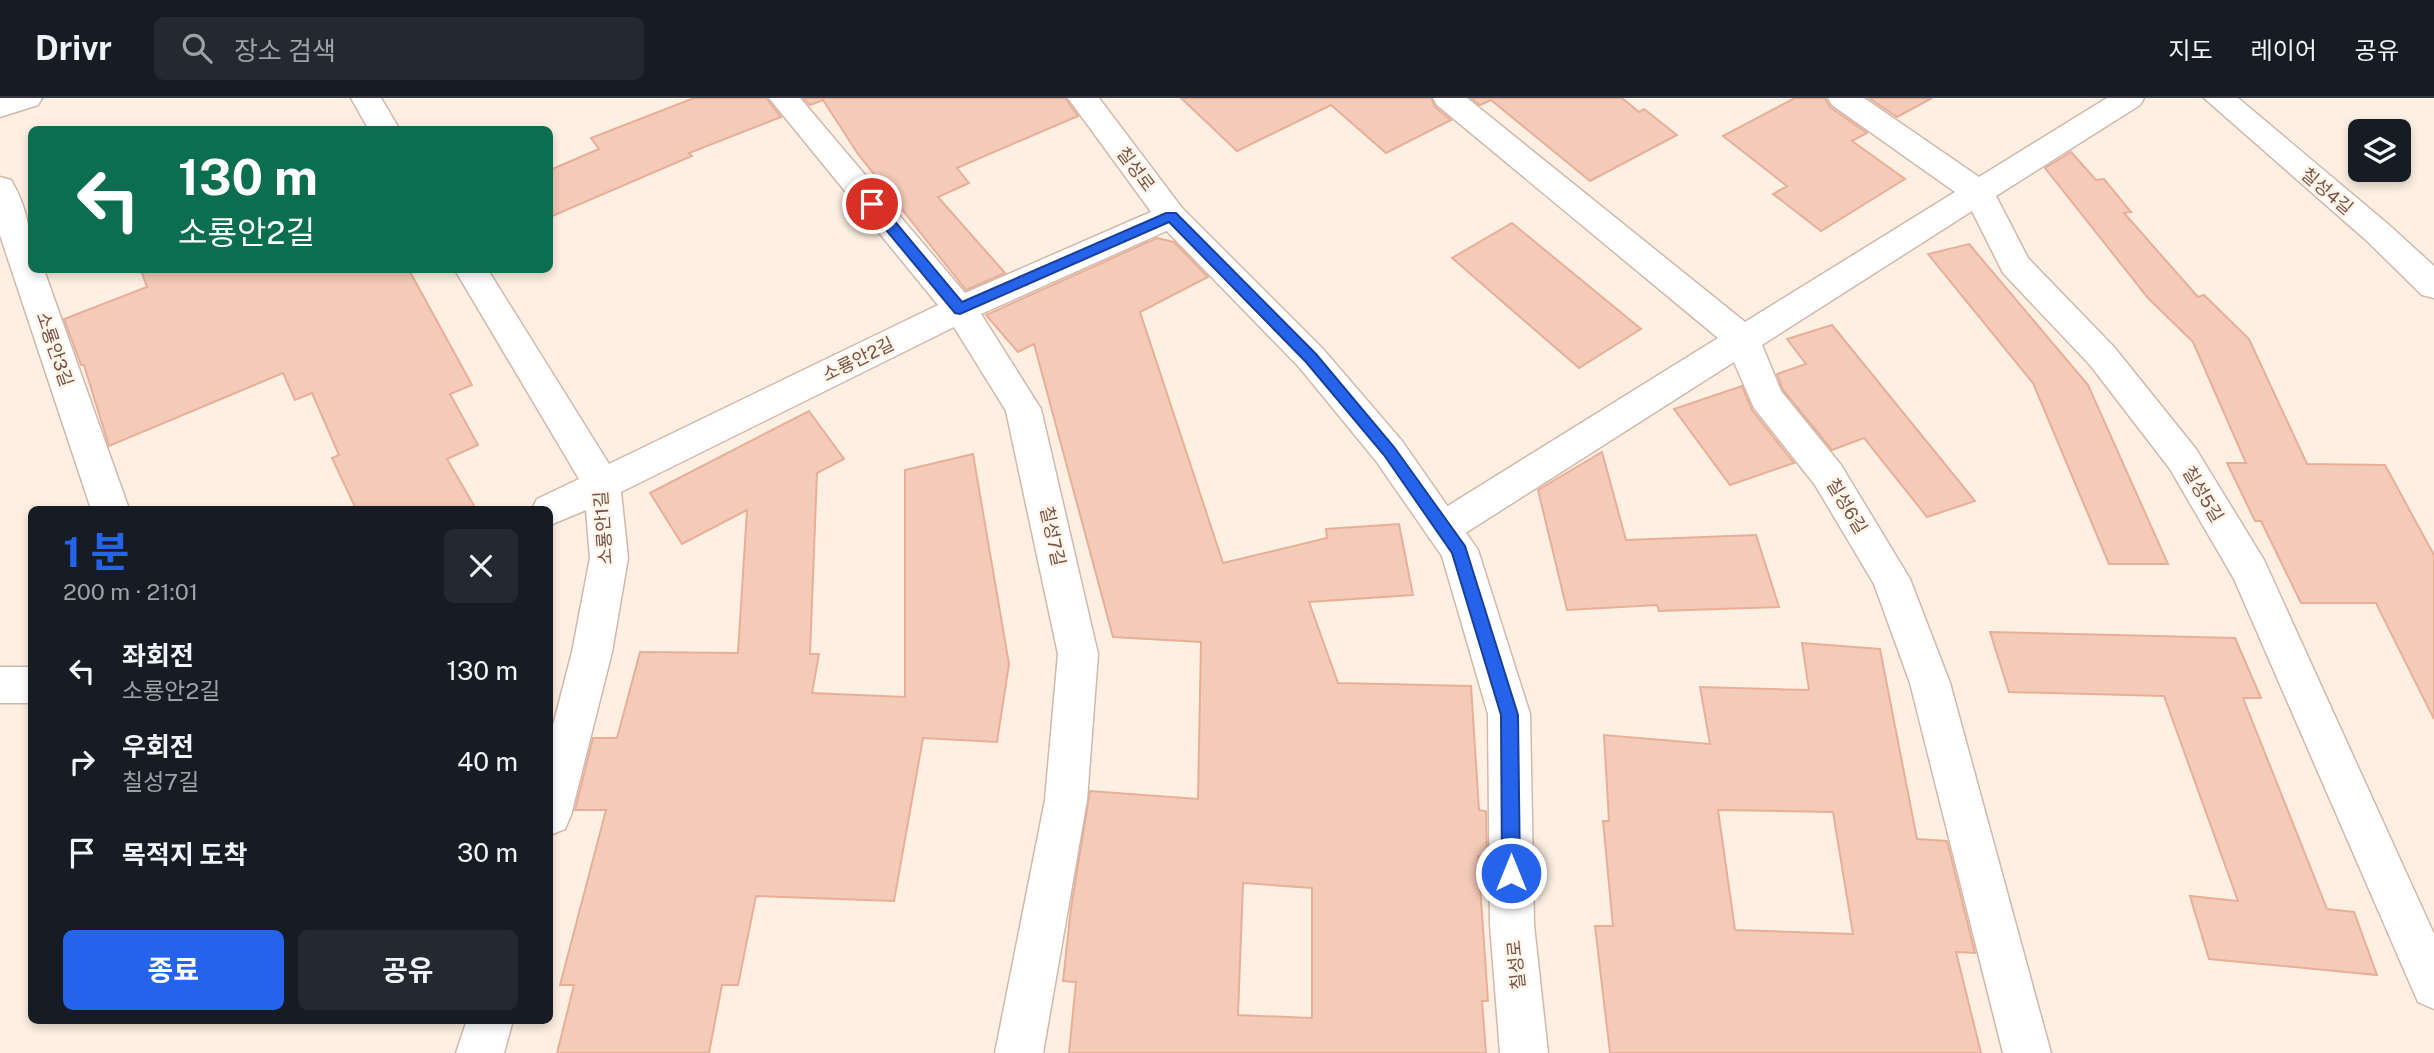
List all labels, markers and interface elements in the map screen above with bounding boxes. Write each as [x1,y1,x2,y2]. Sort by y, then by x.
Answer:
search box [154,17,644,80]
text: Drivr [35,29,112,67]
icon: search [178,29,216,67]
text: 장소 검색 [234,35,336,66]
text: 지도 [2168,36,2213,64]
text: 레이어 [2251,36,2317,64]
text: 공유 [2355,36,2399,64]
map controls [2348,119,2411,182]
button: layers [2348,119,2411,182]
street label: 칠성로 [1113,143,1159,195]
text: 130 m [178,148,318,206]
icon: left [63,154,154,245]
street label: 칠성4길 [2297,163,2357,219]
pin [842,174,902,234]
icon: arrive [853,185,891,223]
text: 소룡안2길 [178,214,315,251]
street label: 소룡안3길 [32,309,78,389]
street label: 소룡안2길 [819,333,897,385]
street label: 칠성5길 [2178,462,2228,526]
street label: 칠성6길 [1822,474,1872,538]
street label: 소룡안1길 [590,491,616,565]
street label: 칠성7길 [1036,504,1070,568]
text: 1 분 [63,527,129,576]
button: close [444,529,518,603]
text: 200 m · 21:01 [63,578,198,605]
text: 좌회전 [122,640,194,671]
icon: left [63,652,101,690]
text: 130 m [446,655,518,686]
text: 소룡안2길 [122,677,220,704]
text: 우회전 [122,731,194,762]
icon: right [63,743,101,781]
text: 40 m [457,746,518,777]
text: 칠성7길 [122,768,199,795]
icon: arrive [63,834,101,872]
position arrow [1474,836,1548,910]
text: 30 m [457,837,518,868]
text: 목적지 도착 [122,839,247,870]
button: 종료 [63,930,284,1010]
button: 공유 [298,930,518,1010]
street label: 칠성로 [1503,939,1529,991]

